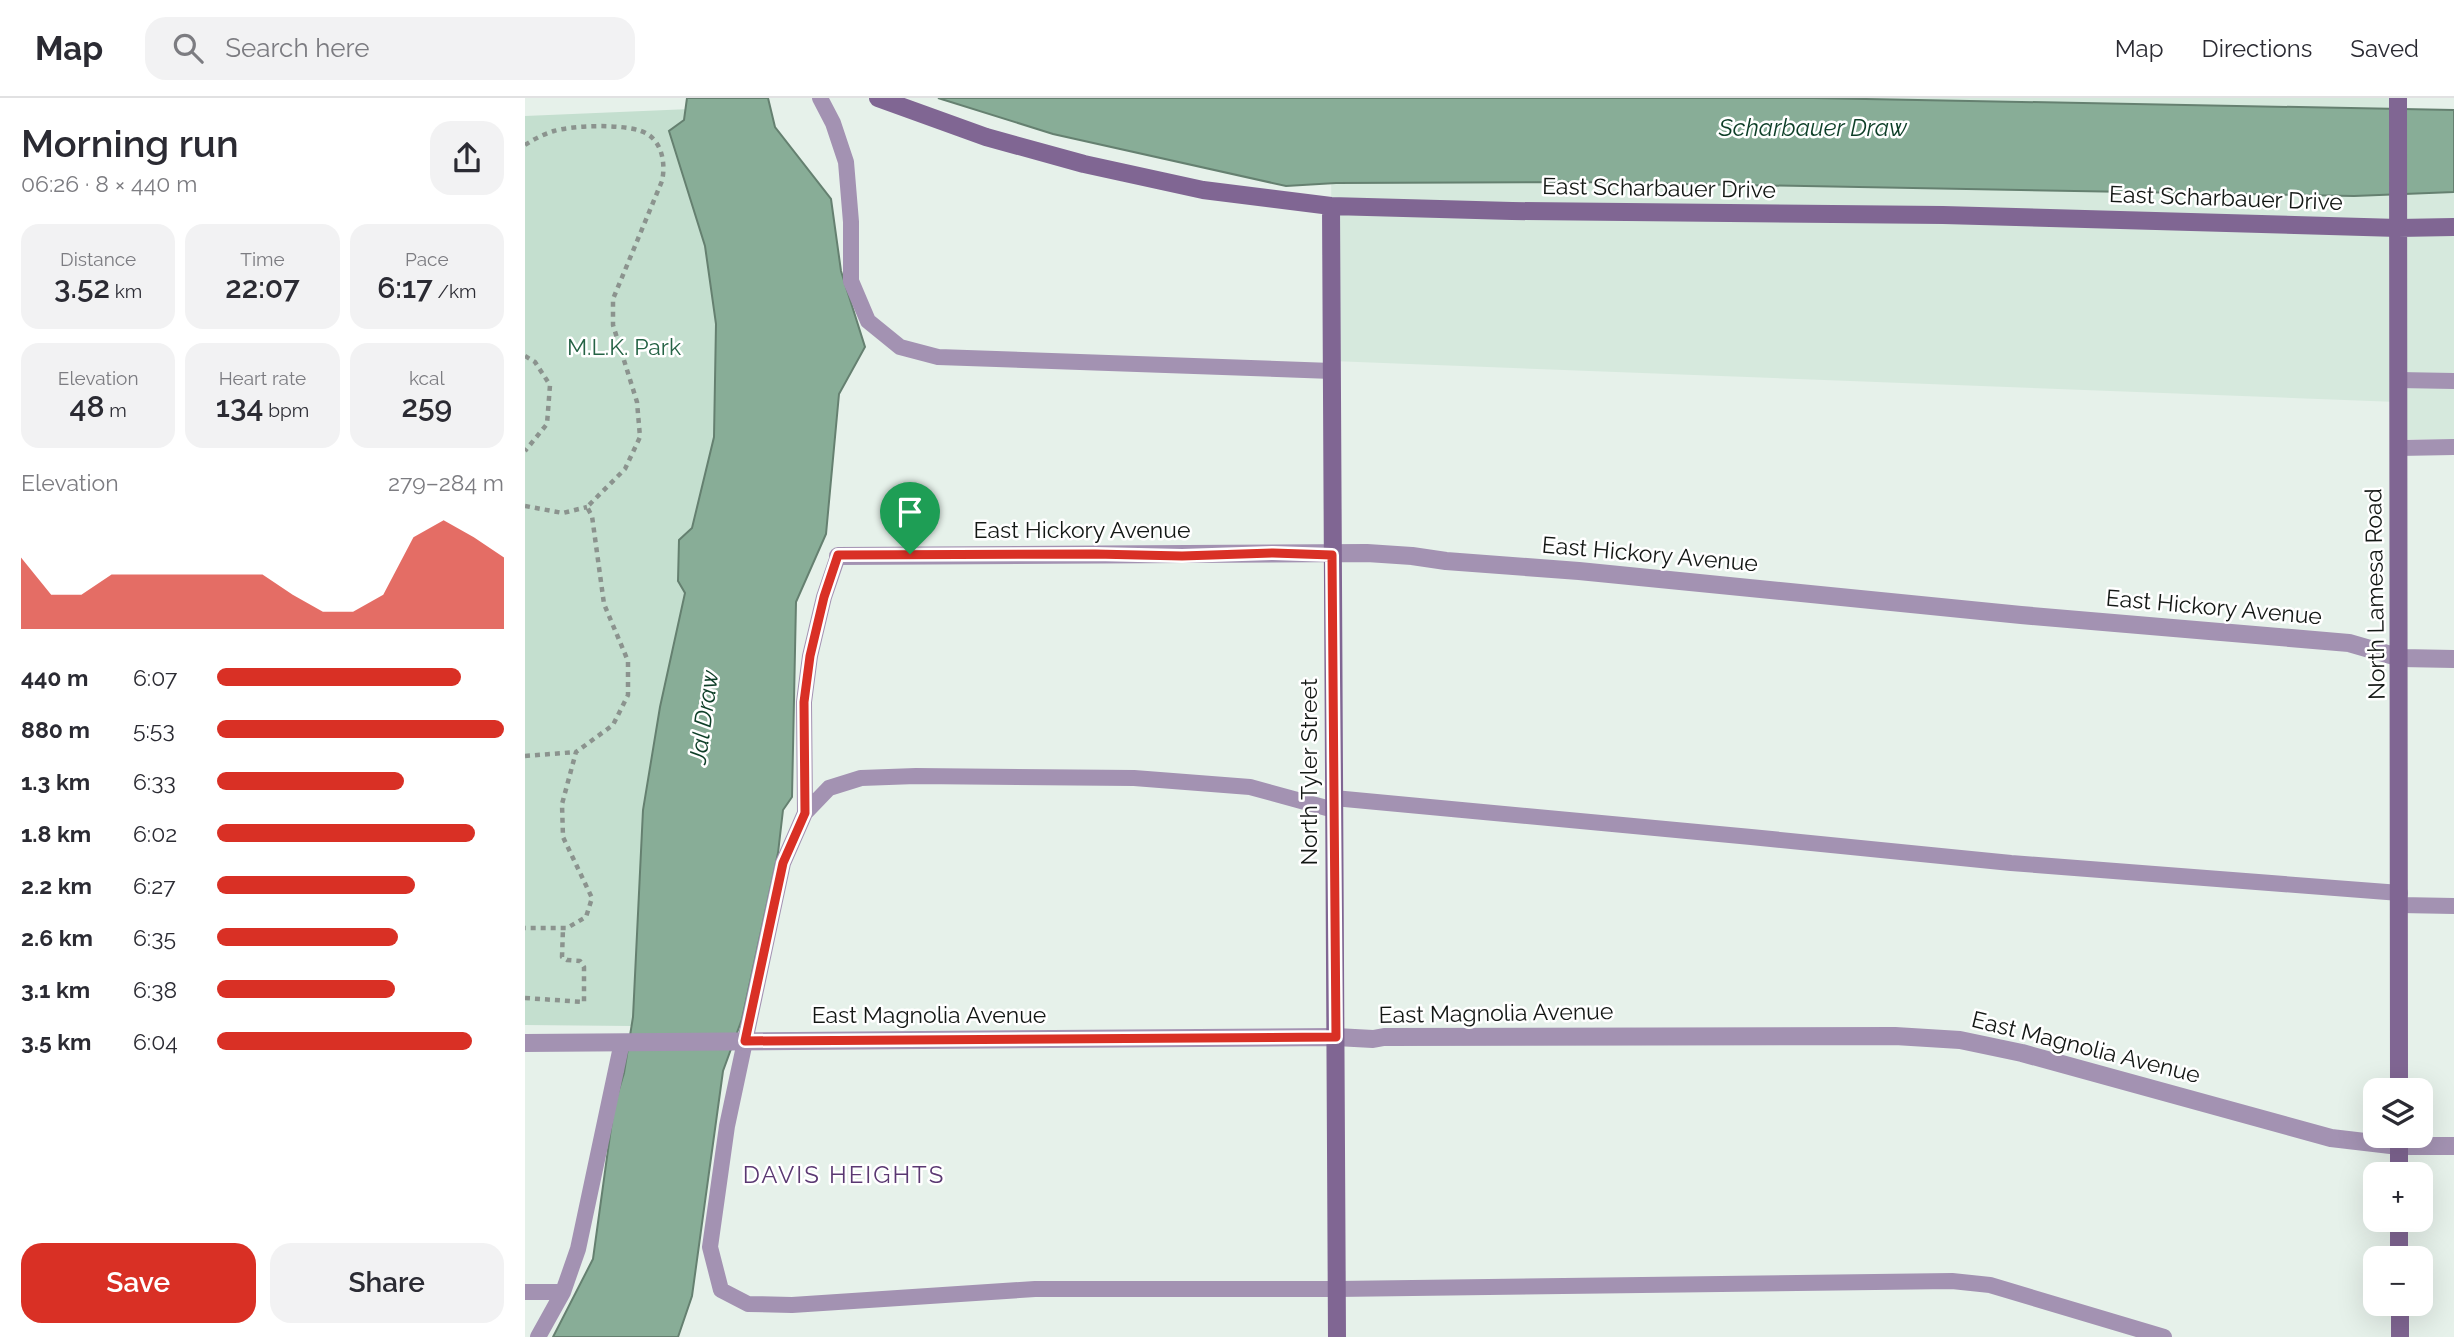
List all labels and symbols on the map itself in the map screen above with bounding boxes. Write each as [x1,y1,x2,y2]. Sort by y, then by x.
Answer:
water label: Scharbauer Draw [1718,113,1908,142]
street label: East Scharbauer Drive [1542,172,1776,203]
street label: East Scharbauer Drive [2109,180,2343,215]
park label: M.L.K. Park [567,333,681,360]
pin [880,482,940,554]
street label: North Lamesa Road [2359,488,2390,700]
street label: East Hickory Avenue [974,516,1190,543]
street label: East Hickory Avenue [1541,531,1759,576]
street label: East Hickory Avenue [2105,584,2323,629]
water label: Jal Draw [682,667,725,766]
street label: North Tyler Street [1295,678,1322,866]
street label: East Magnolia Avenue [1378,997,1614,1028]
street label: East Magnolia Avenue [812,1001,1046,1028]
street label: East Magnolia Avenue [1969,1005,2203,1088]
district label: DAVIS HEIGHTS [743,1160,945,1189]

